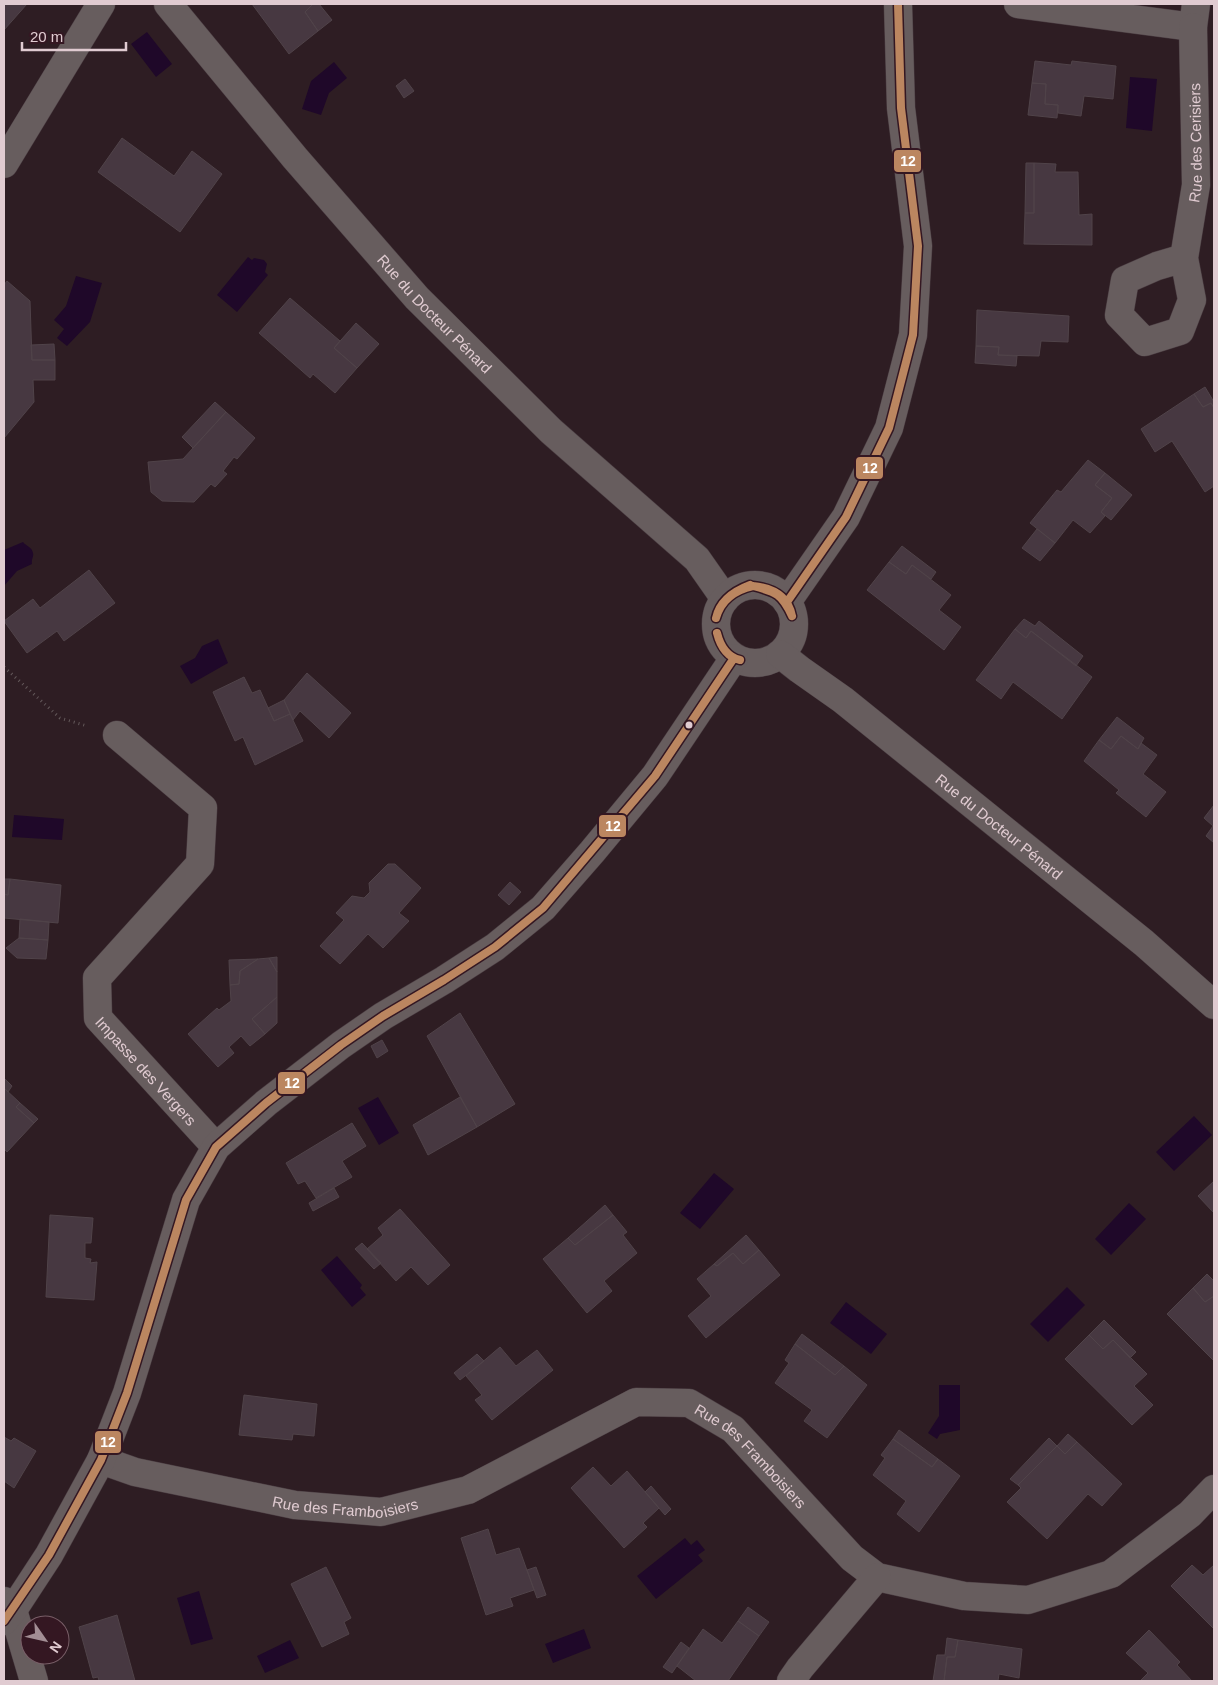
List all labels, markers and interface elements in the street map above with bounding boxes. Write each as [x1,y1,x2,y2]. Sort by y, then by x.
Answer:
scale bar [22,20,126,52]
text: 20 m [30,28,63,45]
street label: Rue des Cerisiers [1185,83,1205,204]
line badge: 12 [893,149,922,173]
text: 12 [900,153,916,169]
street label: Rue du Docteur Pénard [374,251,496,376]
line badge: 12 [855,456,884,480]
text: 12 [862,460,878,476]
unlabelled marker [684,720,694,730]
street label: Rue du Docteur Pénard [933,770,1066,882]
line badge: 12 [598,814,627,838]
text: 12 [605,818,621,834]
street label: Impasse des Vergers [92,1013,200,1128]
line badge: 12 [277,1071,306,1095]
text: 12 [284,1075,300,1091]
street label: Rue des Framboisiers [692,1400,810,1511]
line badge: 12 [94,1430,122,1454]
text: 12 [100,1434,116,1450]
street label: Rue des Framboisiers [271,1492,420,1521]
north arrow [20,1615,70,1665]
text: N [46,1639,65,1656]

